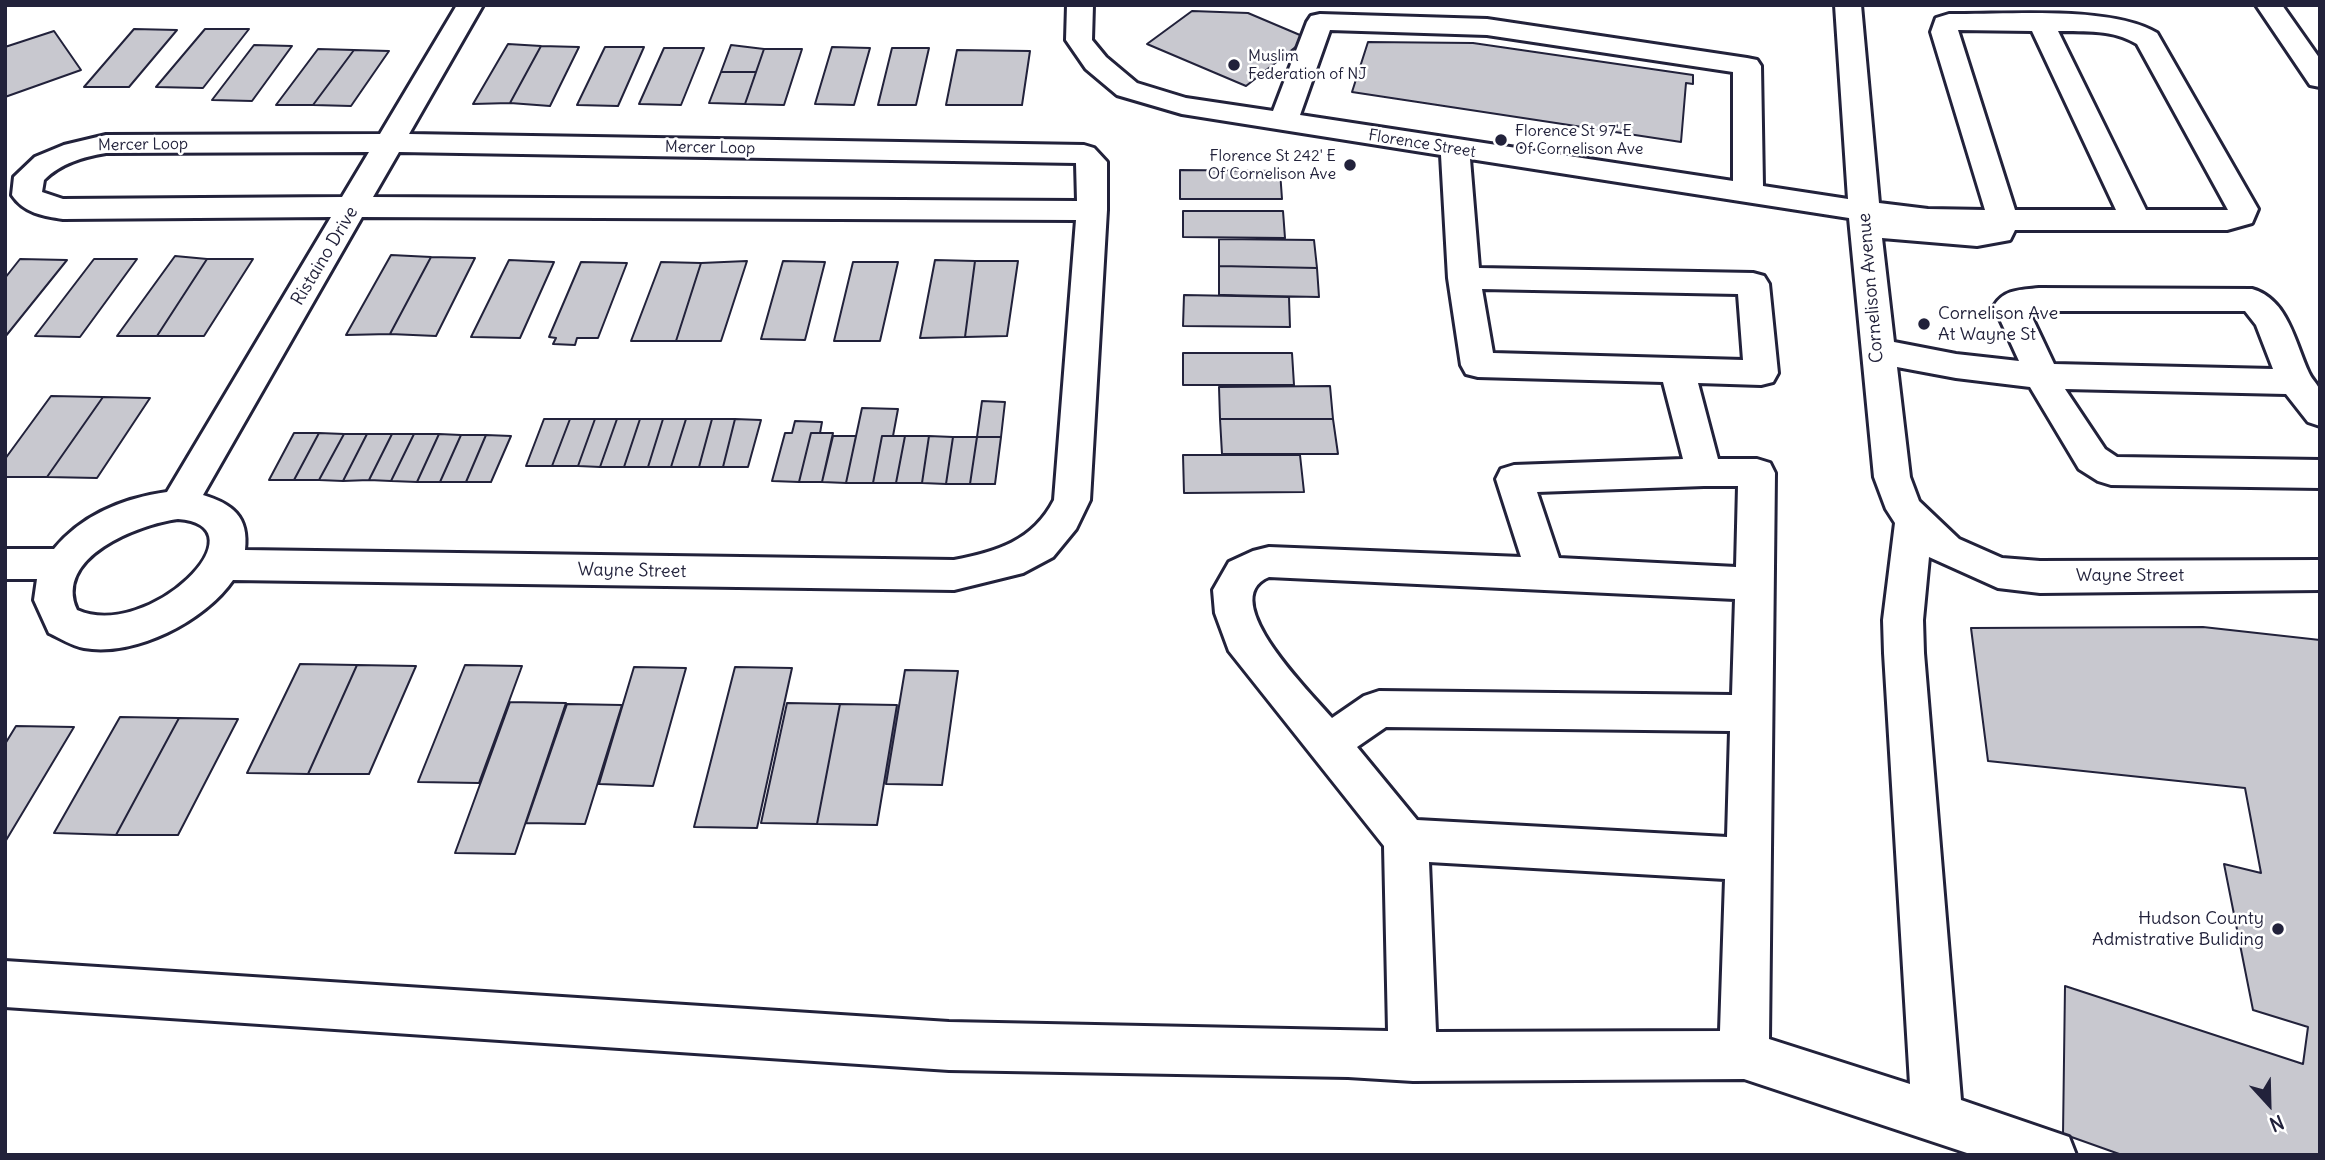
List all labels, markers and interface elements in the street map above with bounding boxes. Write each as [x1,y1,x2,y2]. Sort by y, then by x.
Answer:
place label: Muslim Federation of NJ [1248,46,1366,84]
marker: Muslim Federation of NJ [1226,57,1242,73]
place label: Florence St 97' E Of Cornelison Ave [1515,121,1643,159]
street label: Florence Street [1367,126,1477,162]
marker: Florence St 97' E Of Cornelison Ave [1493,132,1509,148]
street label: Mercer Loop [98,135,188,155]
street label: Mercer Loop [665,138,755,158]
place label: Florence St 242' E Of Cornelison Ave [1208,146,1336,184]
marker: Florence St 242' E Of Cornelison Ave [1342,157,1358,173]
street label: Ristaino Drive [287,203,363,309]
street label: Cornelison Avenue [1854,212,1888,364]
place label: Cornelison Ave At Wayne St [1938,303,2058,346]
marker: Cornelison Ave At Wayne St [1916,316,1932,332]
street label: Wayne Street [578,559,686,583]
street label: Wayne Street [2076,565,2184,587]
place label: Hudson County Admistrative Buliding [2092,908,2264,950]
marker: Hudson County Admistrative Buliding [2270,921,2286,937]
north arrow [2234,1069,2304,1139]
text: N [2266,1110,2287,1137]

